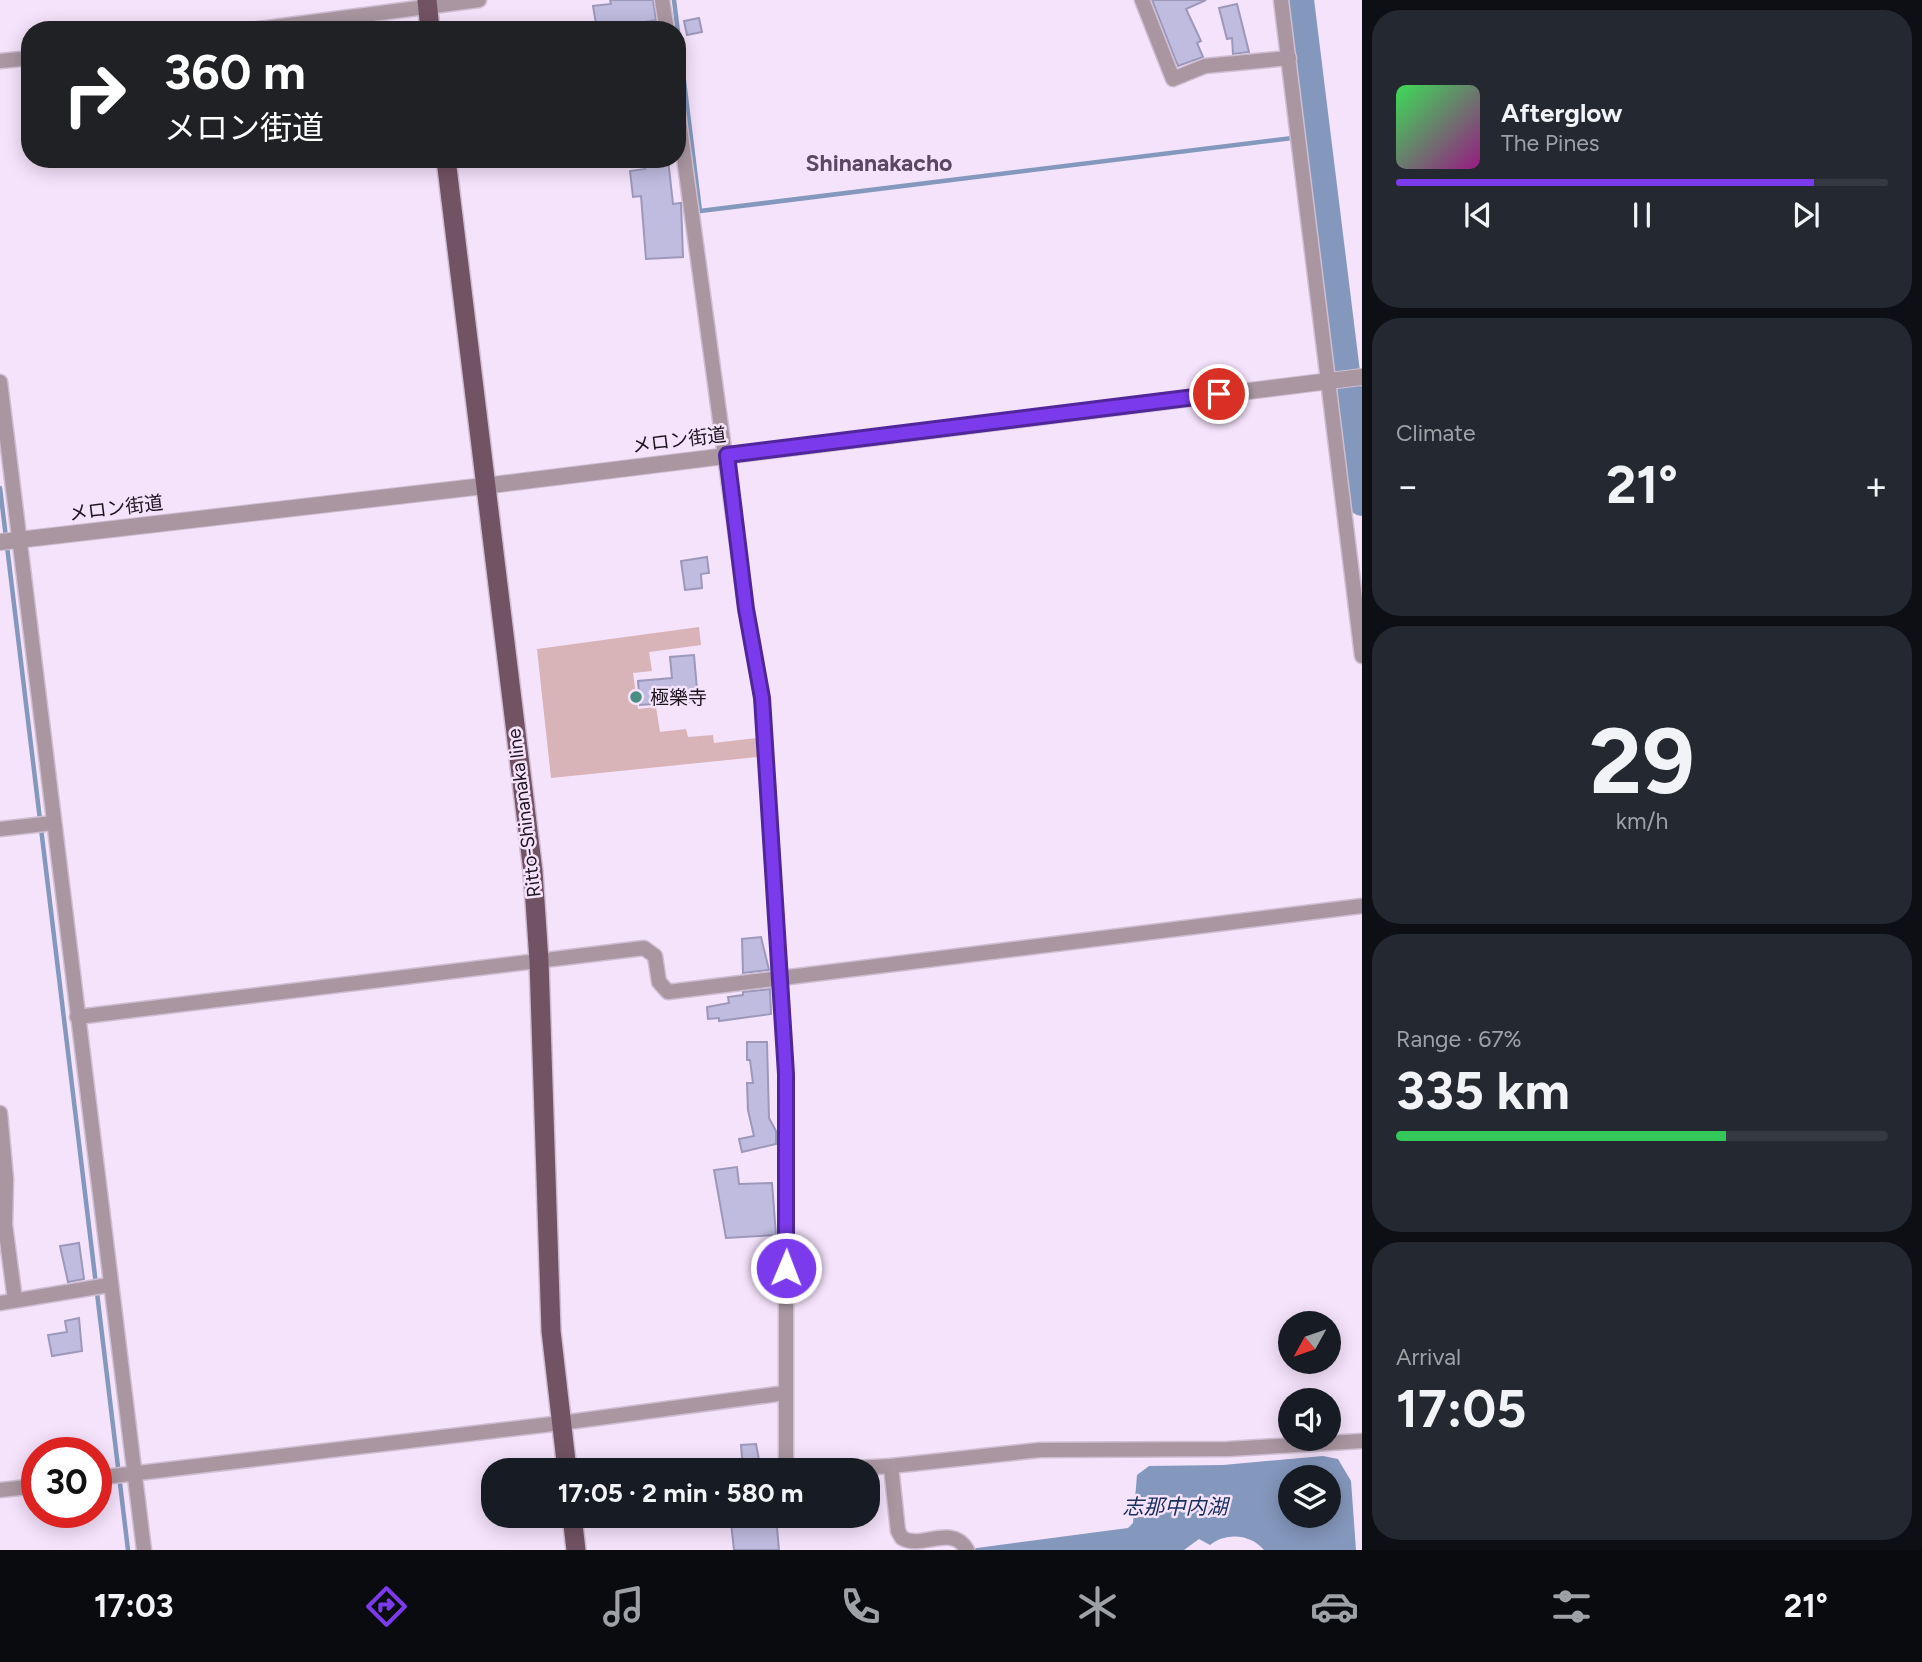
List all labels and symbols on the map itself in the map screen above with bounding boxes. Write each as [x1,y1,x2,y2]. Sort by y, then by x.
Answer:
district label: Shinanakacho [806,149,952,177]
pin [1189,364,1249,424]
street label: メロン街道 [630,423,728,457]
street label: メロン街道 [67,491,165,525]
place label: 極樂寺 [650,686,707,709]
marker: 極樂寺 [628,689,644,705]
street label: Ritto-Shinanaka line [502,727,546,899]
position arrow [749,1231,823,1305]
north arrow [1278,1311,1340,1374]
speed limit sign: 30 [21,1437,112,1528]
water label: 志那中内湖 [1123,1494,1230,1519]

